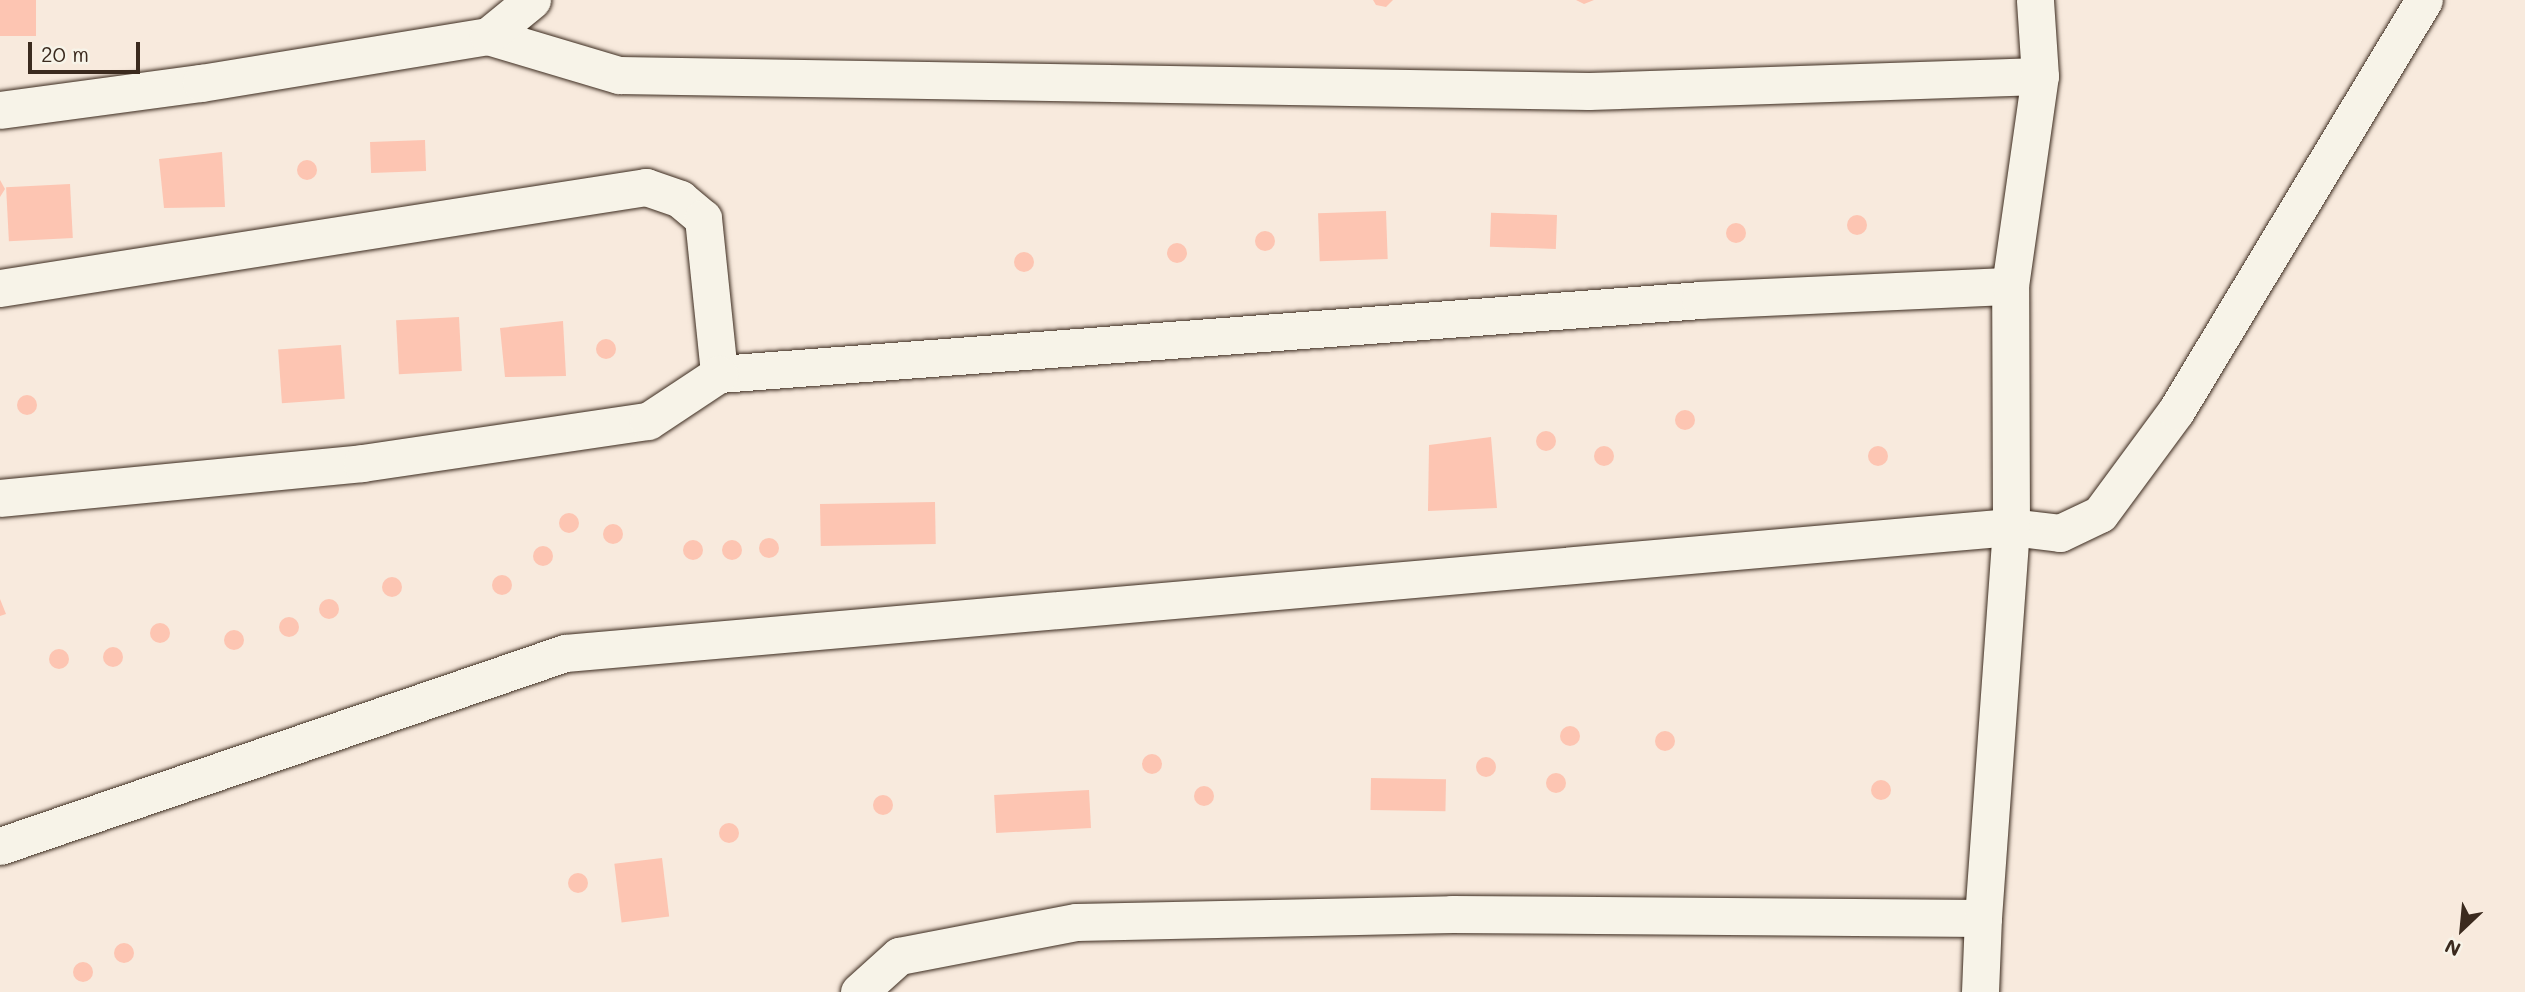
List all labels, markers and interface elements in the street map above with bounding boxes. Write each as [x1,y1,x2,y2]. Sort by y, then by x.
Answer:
scale bar [32,28,144,72]
text: 20 m [41,40,89,67]
north arrow [2427,894,2497,964]
text: N [2441,934,2465,963]

